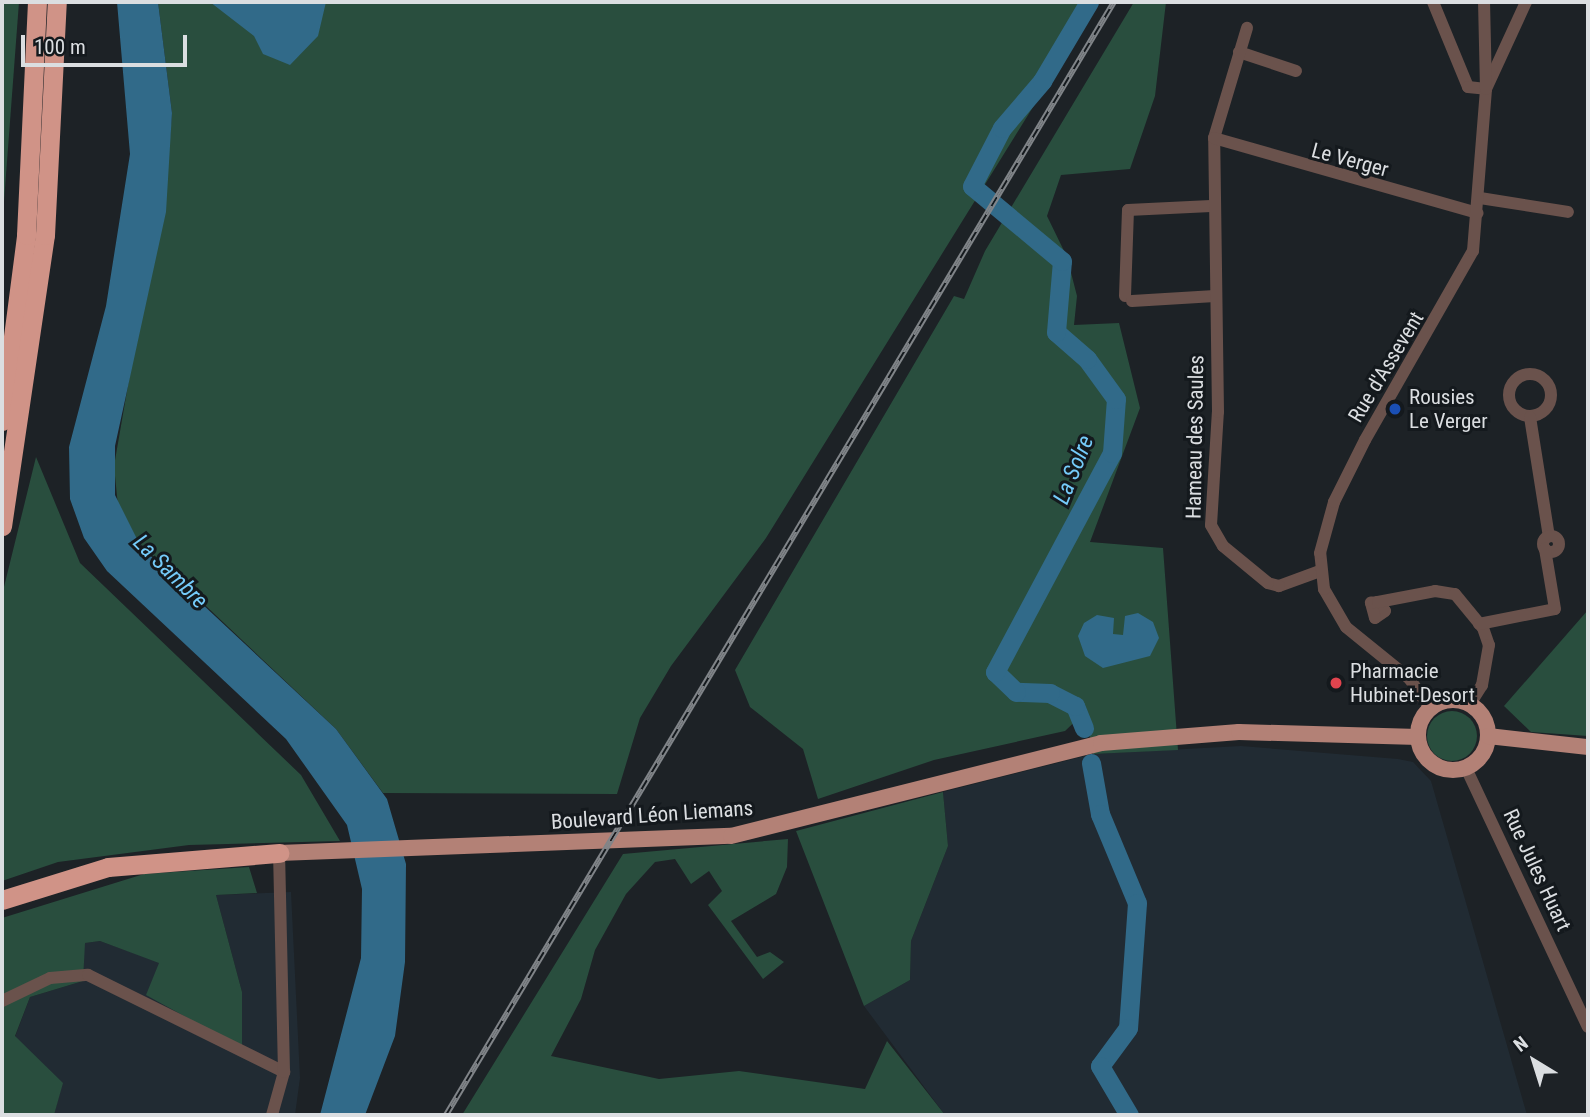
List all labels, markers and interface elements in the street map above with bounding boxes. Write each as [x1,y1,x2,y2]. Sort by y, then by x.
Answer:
scale bar [24,21,191,65]
text: 100 m [34,35,86,59]
street label: Le Verger [1309,138,1391,182]
street label: Rue d'Assevent [1343,307,1429,427]
street label: Hameau des Saules [1181,355,1209,519]
place label: Rousies Le Verger [1409,384,1488,434]
marker: Rousies Le Verger [1387,401,1403,417]
water label: La Solre [1048,432,1100,508]
water label: La Sambre [127,529,213,615]
place label: Pharmacie Hubinet-Desort [1350,658,1475,708]
marker: Pharmacie Hubinet-Desort [1328,675,1344,691]
street label: Boulevard Léon Liemans [550,795,754,835]
street label: Rue Jules Huart [1498,805,1576,935]
north arrow [1499,1026,1569,1096]
text: N [1509,1031,1532,1057]

